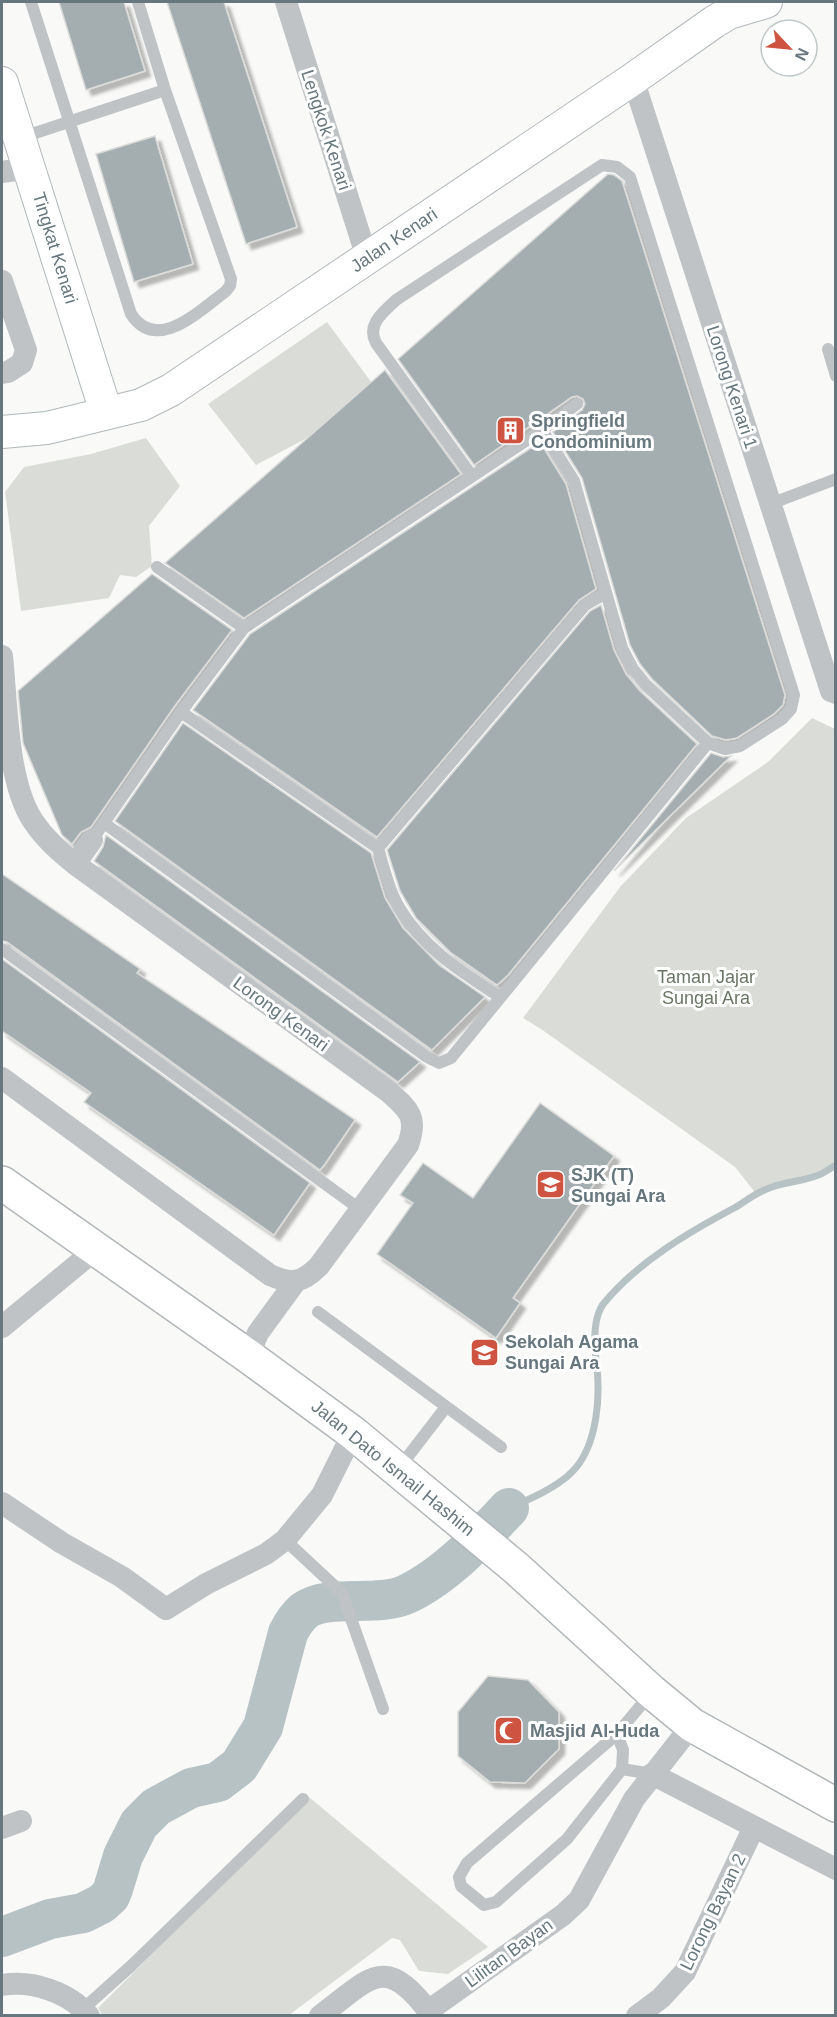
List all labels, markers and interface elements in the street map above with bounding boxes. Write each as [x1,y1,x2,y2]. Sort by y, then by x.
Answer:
north arrow [759,18,819,78]
text: N [792,45,812,63]
street label: Lengkok Kenari [297,67,355,193]
street label: Tingkat Kenari [29,190,81,306]
street label: Jalan Kenari [347,204,441,276]
street label: Lorong Kenari 1 [703,323,761,451]
place label: Springfield Condominium [531,411,652,452]
building icon: Springfield Condominium [494,415,526,447]
park label: Taman Jajar Sungai Ara [657,967,755,1008]
street label: Lorong Kenari [229,973,333,1055]
place label: SJK (T) Sungai Ara [571,1165,666,1206]
school or university icon: SJK (T) Sungai Ara [534,1169,566,1201]
place label: Sekolah Agama Sungai Ara [505,1332,639,1373]
school or university icon: Sekolah Agama Sungai Ara [468,1336,500,1368]
street label: Jalan Dato Ismail Hashim [307,1396,479,1540]
mosque icon: Masjid Al-Huda [493,1715,525,1747]
place label: Masjid Al-Huda [530,1721,660,1741]
street label: Lorong Bayan 2 [676,1850,750,1974]
street label: Lilitan Bayan [461,1915,557,1991]

